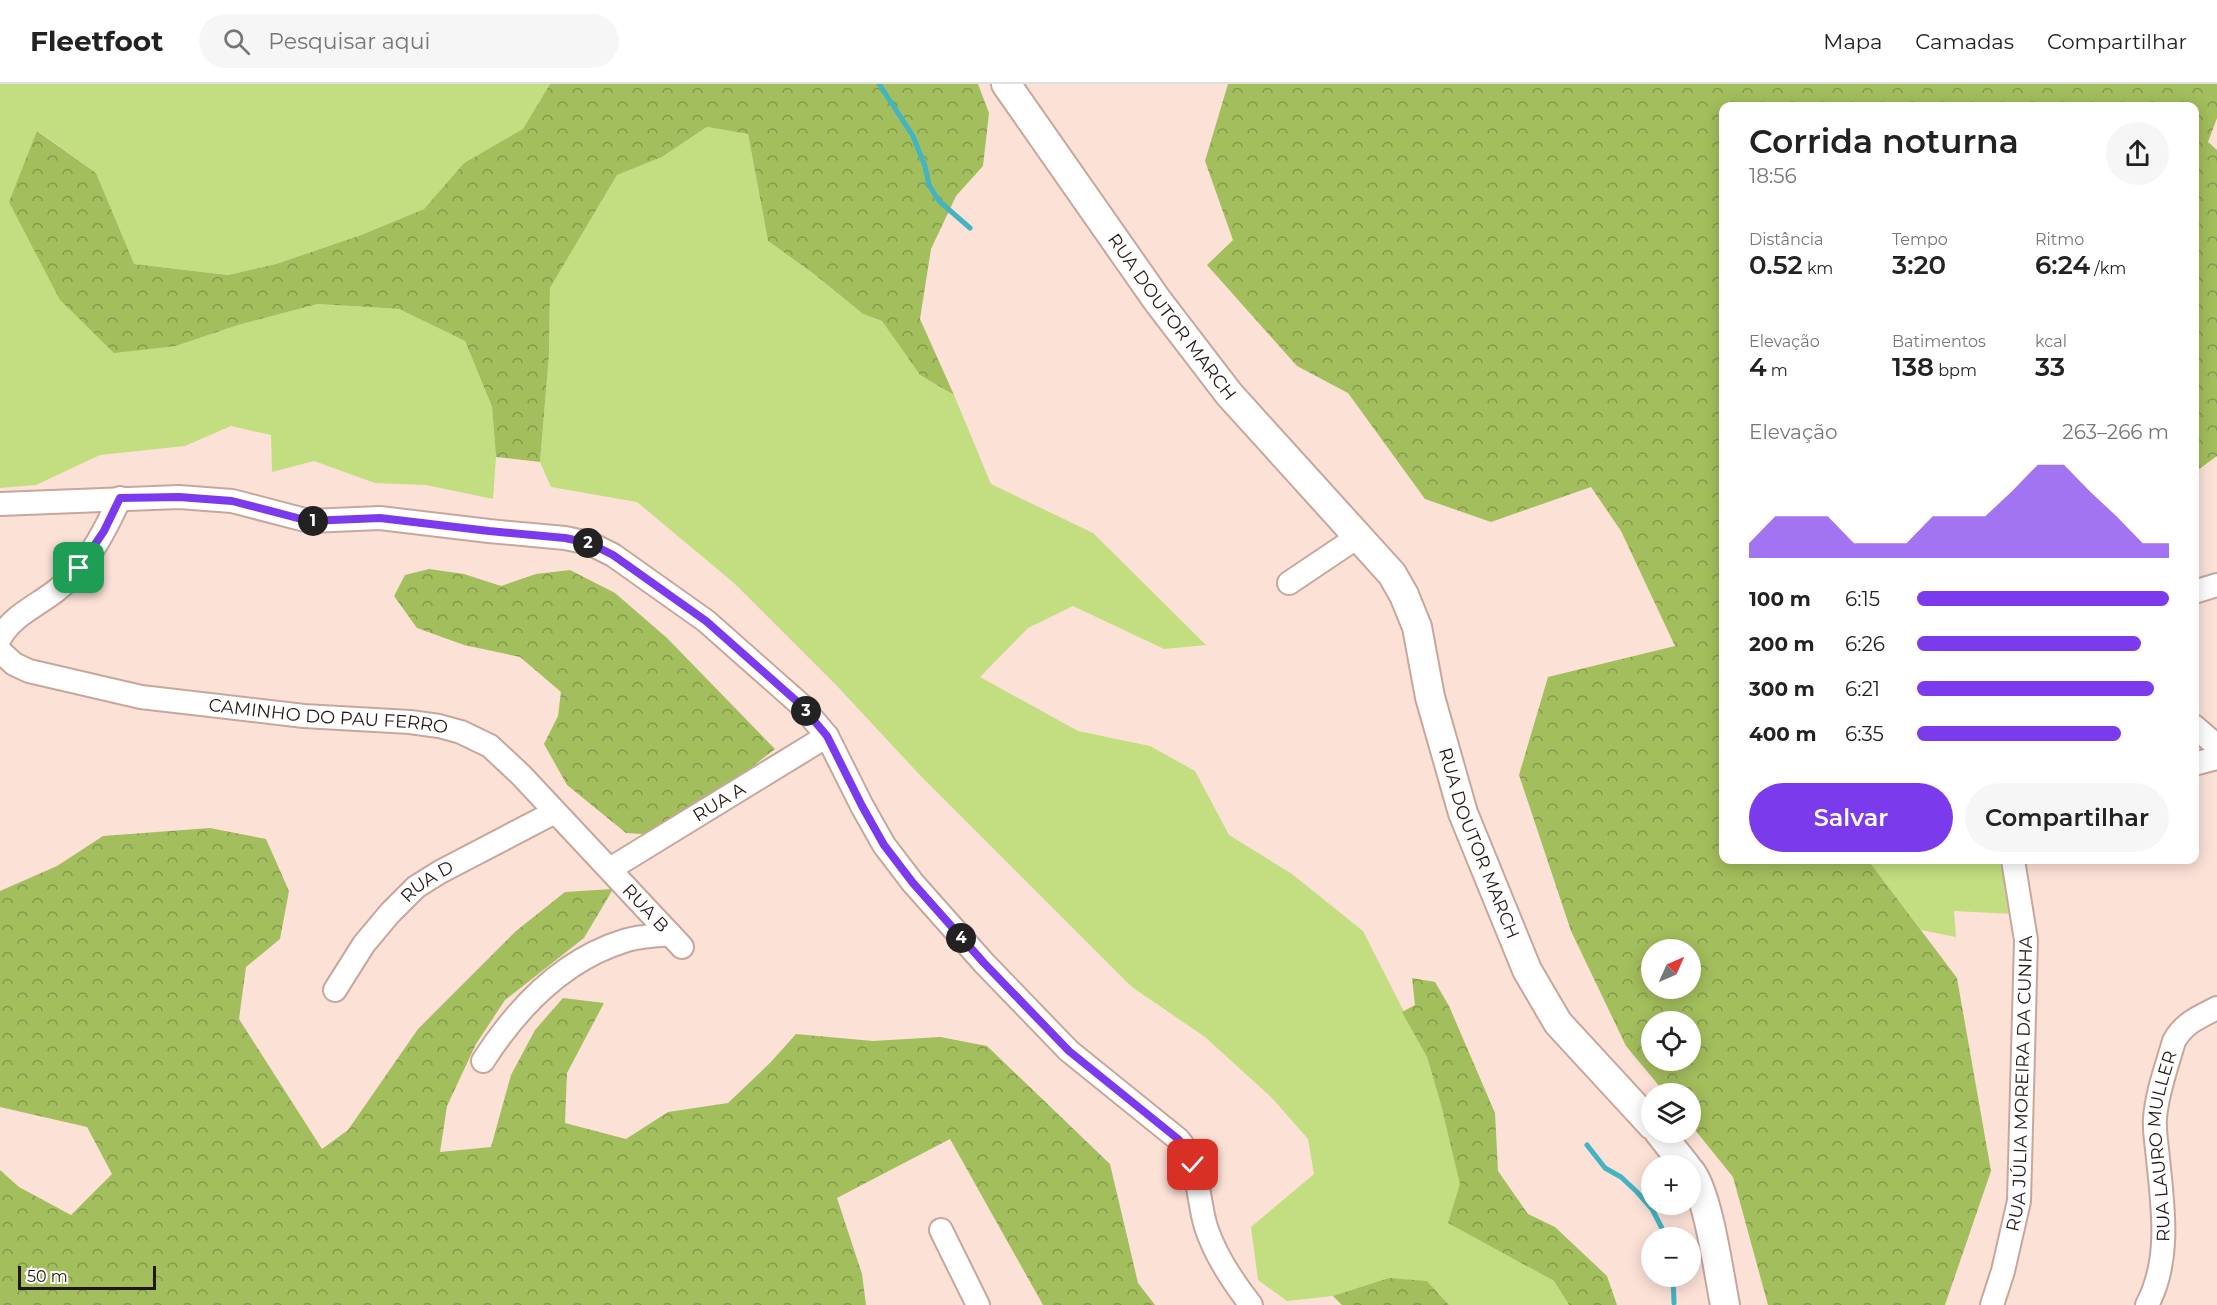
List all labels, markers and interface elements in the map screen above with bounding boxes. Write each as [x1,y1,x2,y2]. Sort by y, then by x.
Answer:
search box [199,14,619,68]
text: Fleetfoot [30,24,163,58]
icon: search [220,25,253,58]
text: Pesquisar aqui [268,28,430,55]
text: Mapa [1823,29,1882,54]
text: Camadas [1915,29,2014,54]
text: Compartilhar [2047,29,2187,54]
text: Corrida noturna [1749,121,2019,161]
button: share [2106,122,2169,185]
text: 18:56 [1749,164,1797,188]
street label: RUA DOUTOR MARCH [1103,229,1241,405]
text: Distância [1749,230,1823,249]
text: Tempo [1892,230,1948,249]
text: Ritmo [2035,230,2084,249]
text: 0.52 [1749,249,1803,281]
text: 3:20 [1892,249,1946,281]
text: 6:24 [2035,249,2090,281]
text: km [1803,259,1833,278]
text: /km [2090,259,2126,278]
text: Elevação [1749,332,1820,351]
text: Batimentos [1892,332,1986,351]
text: kcal [2035,332,2067,351]
text: 4 [1749,351,1767,383]
text: 138 [1892,351,1934,383]
text: 33 [2035,351,2065,383]
text: m [1767,361,1788,380]
text: bpm [1934,361,1977,380]
text: Elevação [1749,420,1838,444]
text: 263–266 m [2062,420,2169,444]
pin: 1 [298,506,328,536]
text: 1 [310,511,316,530]
pin: 2 [573,528,603,558]
text: 2 [583,533,593,552]
pin [53,542,104,593]
icon: arrive [62,551,95,584]
text: 100 m [1749,587,1811,611]
text: 6:15 [1845,587,1880,611]
text: 200 m [1749,632,1815,656]
text: 6:26 [1845,632,1885,656]
text: 300 m [1749,677,1815,701]
text: 6:21 [1845,677,1880,701]
street label: CAMINHO DO PAU FERRO [208,694,450,739]
pin: 3 [791,696,821,726]
text: 3 [801,701,811,720]
text: 400 m [1749,722,1817,746]
text: 6:35 [1845,722,1884,746]
street label: RUA DOUTOR MARCH [1434,745,1524,942]
street label: RUA A [689,778,749,827]
button: Salvar [1749,783,1953,852]
button: Compartilhar [1965,783,2169,852]
street label: RUA D [396,856,457,907]
street label: RUA B [618,879,674,937]
pin: 4 [946,923,976,953]
text: 4 [955,928,967,947]
street label: RUA JÚLIA MOREIRA DA CUNHA [2001,935,2037,1234]
north arrow [1641,939,1701,999]
map controls [1641,939,1701,1287]
button: locate [1641,1011,1701,1071]
street label: RUA LAURO MULLER [2143,1048,2181,1242]
button: layers [1641,1083,1701,1143]
pin [1167,1139,1218,1190]
icon: check [1176,1148,1209,1181]
button: + [1641,1155,1701,1215]
button: − [1641,1227,1701,1287]
scale bar [18,1263,156,1290]
text: 50 m [27,1267,68,1286]

